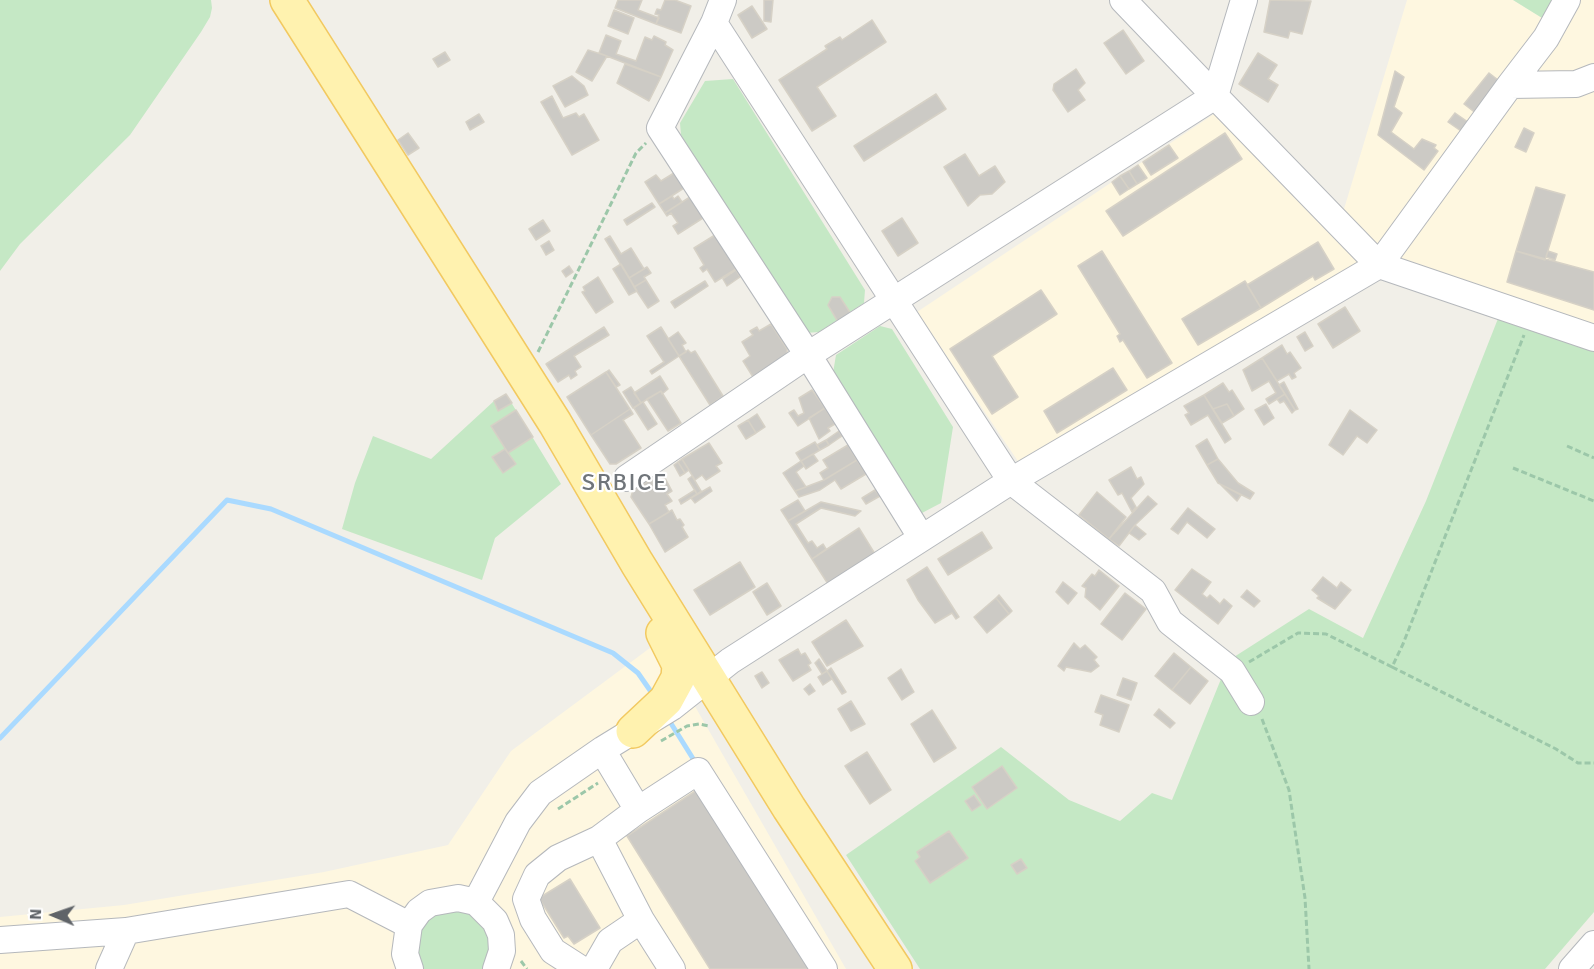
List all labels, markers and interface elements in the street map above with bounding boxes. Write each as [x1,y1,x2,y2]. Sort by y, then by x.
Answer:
district label: SRBICE [582,470,668,498]
north arrow [24,885,84,945]
text: N [26,908,46,920]

